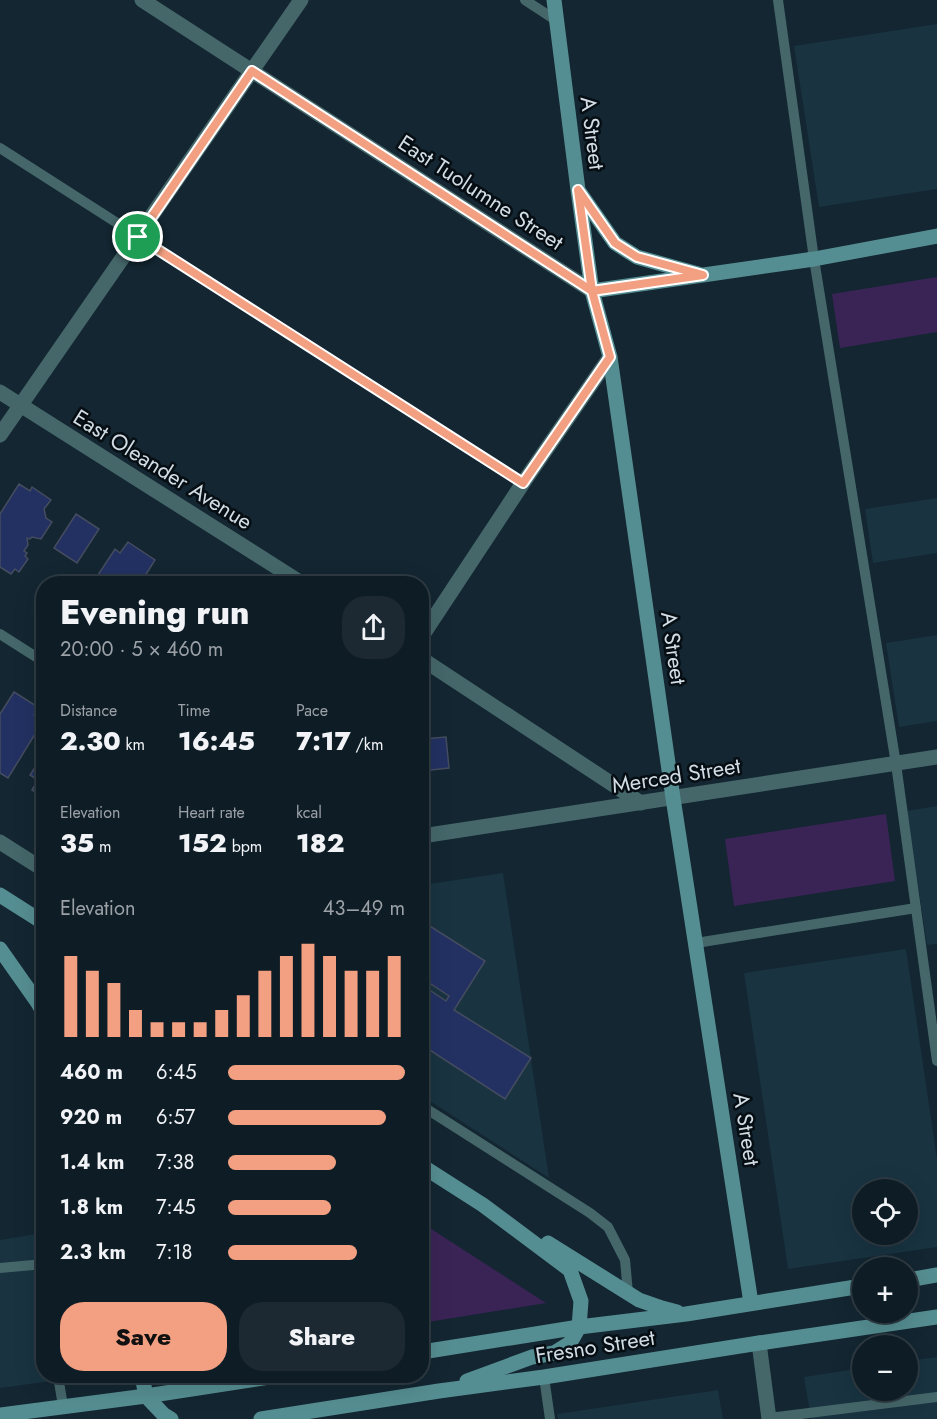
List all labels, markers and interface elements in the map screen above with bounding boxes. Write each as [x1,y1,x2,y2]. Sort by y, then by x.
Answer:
street label: A Street [573,95,613,172]
street label: East Tuolumne Street [392,127,570,258]
pin [112,211,163,262]
icon: arrive [121,220,154,253]
street label: East Oleander Avenue [67,401,259,537]
text: Evening run [60,589,250,636]
button: share [342,596,405,659]
street label: A Street [653,609,695,687]
text: 20:00 · 5 × 460 m [60,635,223,664]
text: Distance [60,699,117,722]
text: Time [178,699,210,722]
text: Pace [296,699,328,722]
text: 2.30 [60,722,121,760]
text: 16:45 [178,722,255,760]
text: 7:17 [296,722,351,760]
text: km [121,733,145,756]
text: /km [351,733,383,756]
street label: Merced Street [609,749,743,801]
text: Elevation [60,801,120,824]
text: Heart rate [178,801,245,824]
text: kcal [296,801,322,824]
text: 35 [60,824,94,862]
text: 152 [178,824,227,862]
text: 182 [296,824,344,862]
text: m [94,835,111,858]
text: bpm [227,835,262,858]
text: Elevation [60,894,135,923]
text: 43–49 m [323,894,405,923]
text: 460 m [60,1058,123,1087]
text: 6:45 [156,1058,196,1087]
street label: A Street [725,1090,769,1169]
text: 920 m [60,1103,122,1132]
text: 6:57 [156,1103,195,1132]
text: 1.4 km [60,1148,125,1177]
text: 7:38 [156,1148,194,1177]
map controls [852,1179,918,1401]
button: locate [852,1179,918,1245]
text: 1.8 km [60,1193,123,1222]
text: 7:45 [156,1193,195,1222]
text: 2.3 km [60,1238,126,1267]
text: 7:18 [156,1238,192,1267]
button: + [852,1257,918,1323]
button: Save [60,1302,227,1371]
button: Share [239,1302,405,1371]
street label: Fresno Street [533,1321,658,1371]
button: − [852,1335,918,1401]

